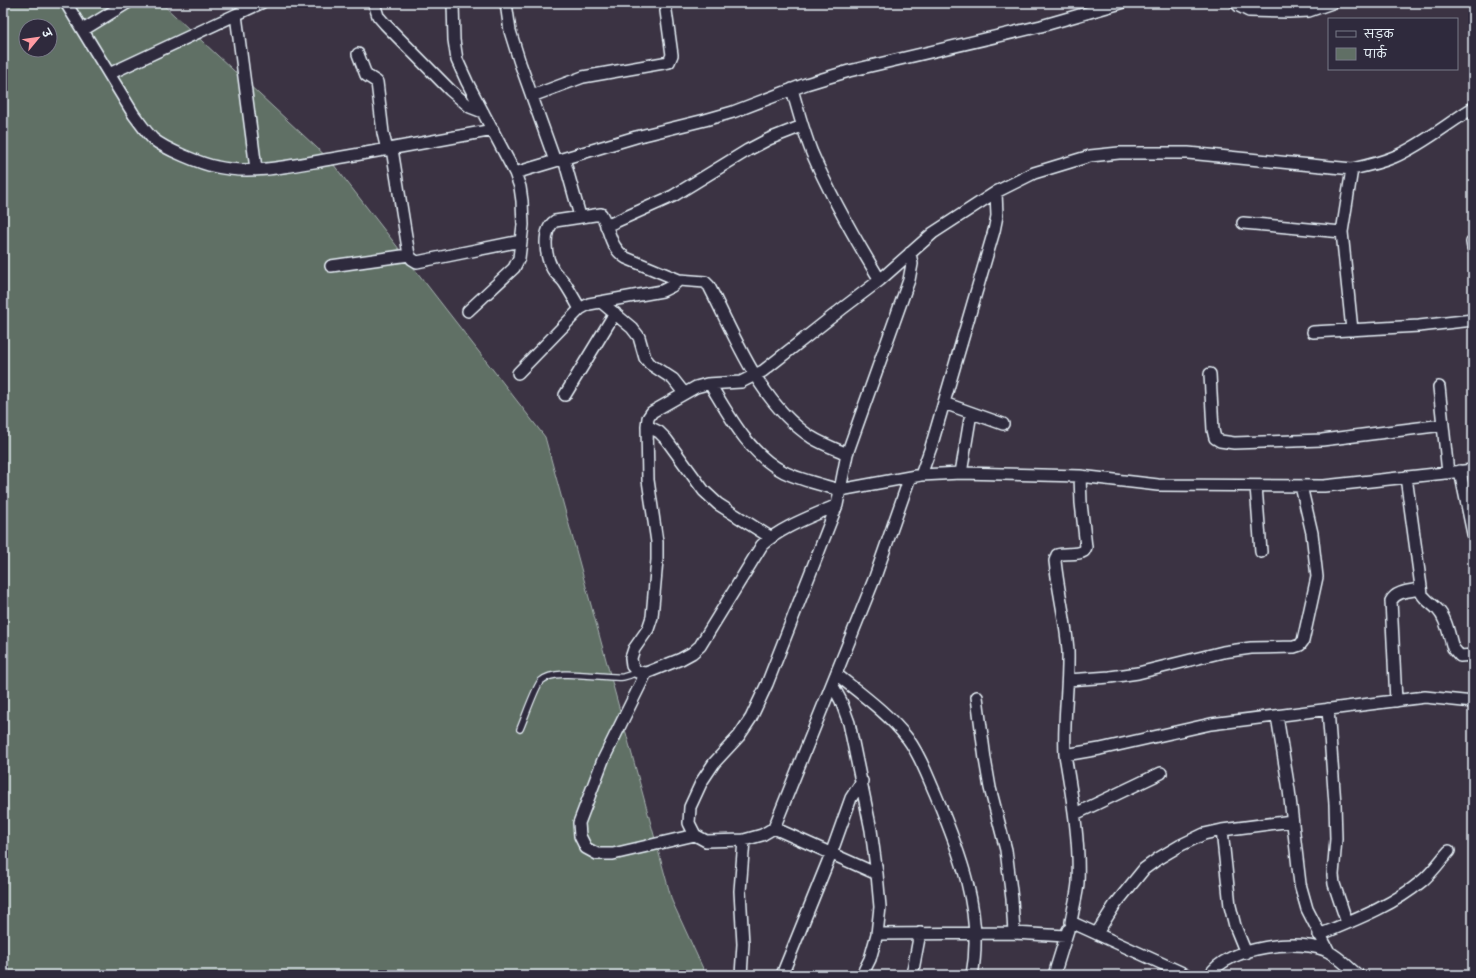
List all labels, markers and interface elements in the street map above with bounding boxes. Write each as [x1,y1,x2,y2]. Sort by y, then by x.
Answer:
north arrow [18,18,58,58]
legend [1328,18,1458,70]
text: सड़क [1363,24,1395,42]
text: उ [37,25,57,42]
text: पार्क [1363,44,1388,62]

